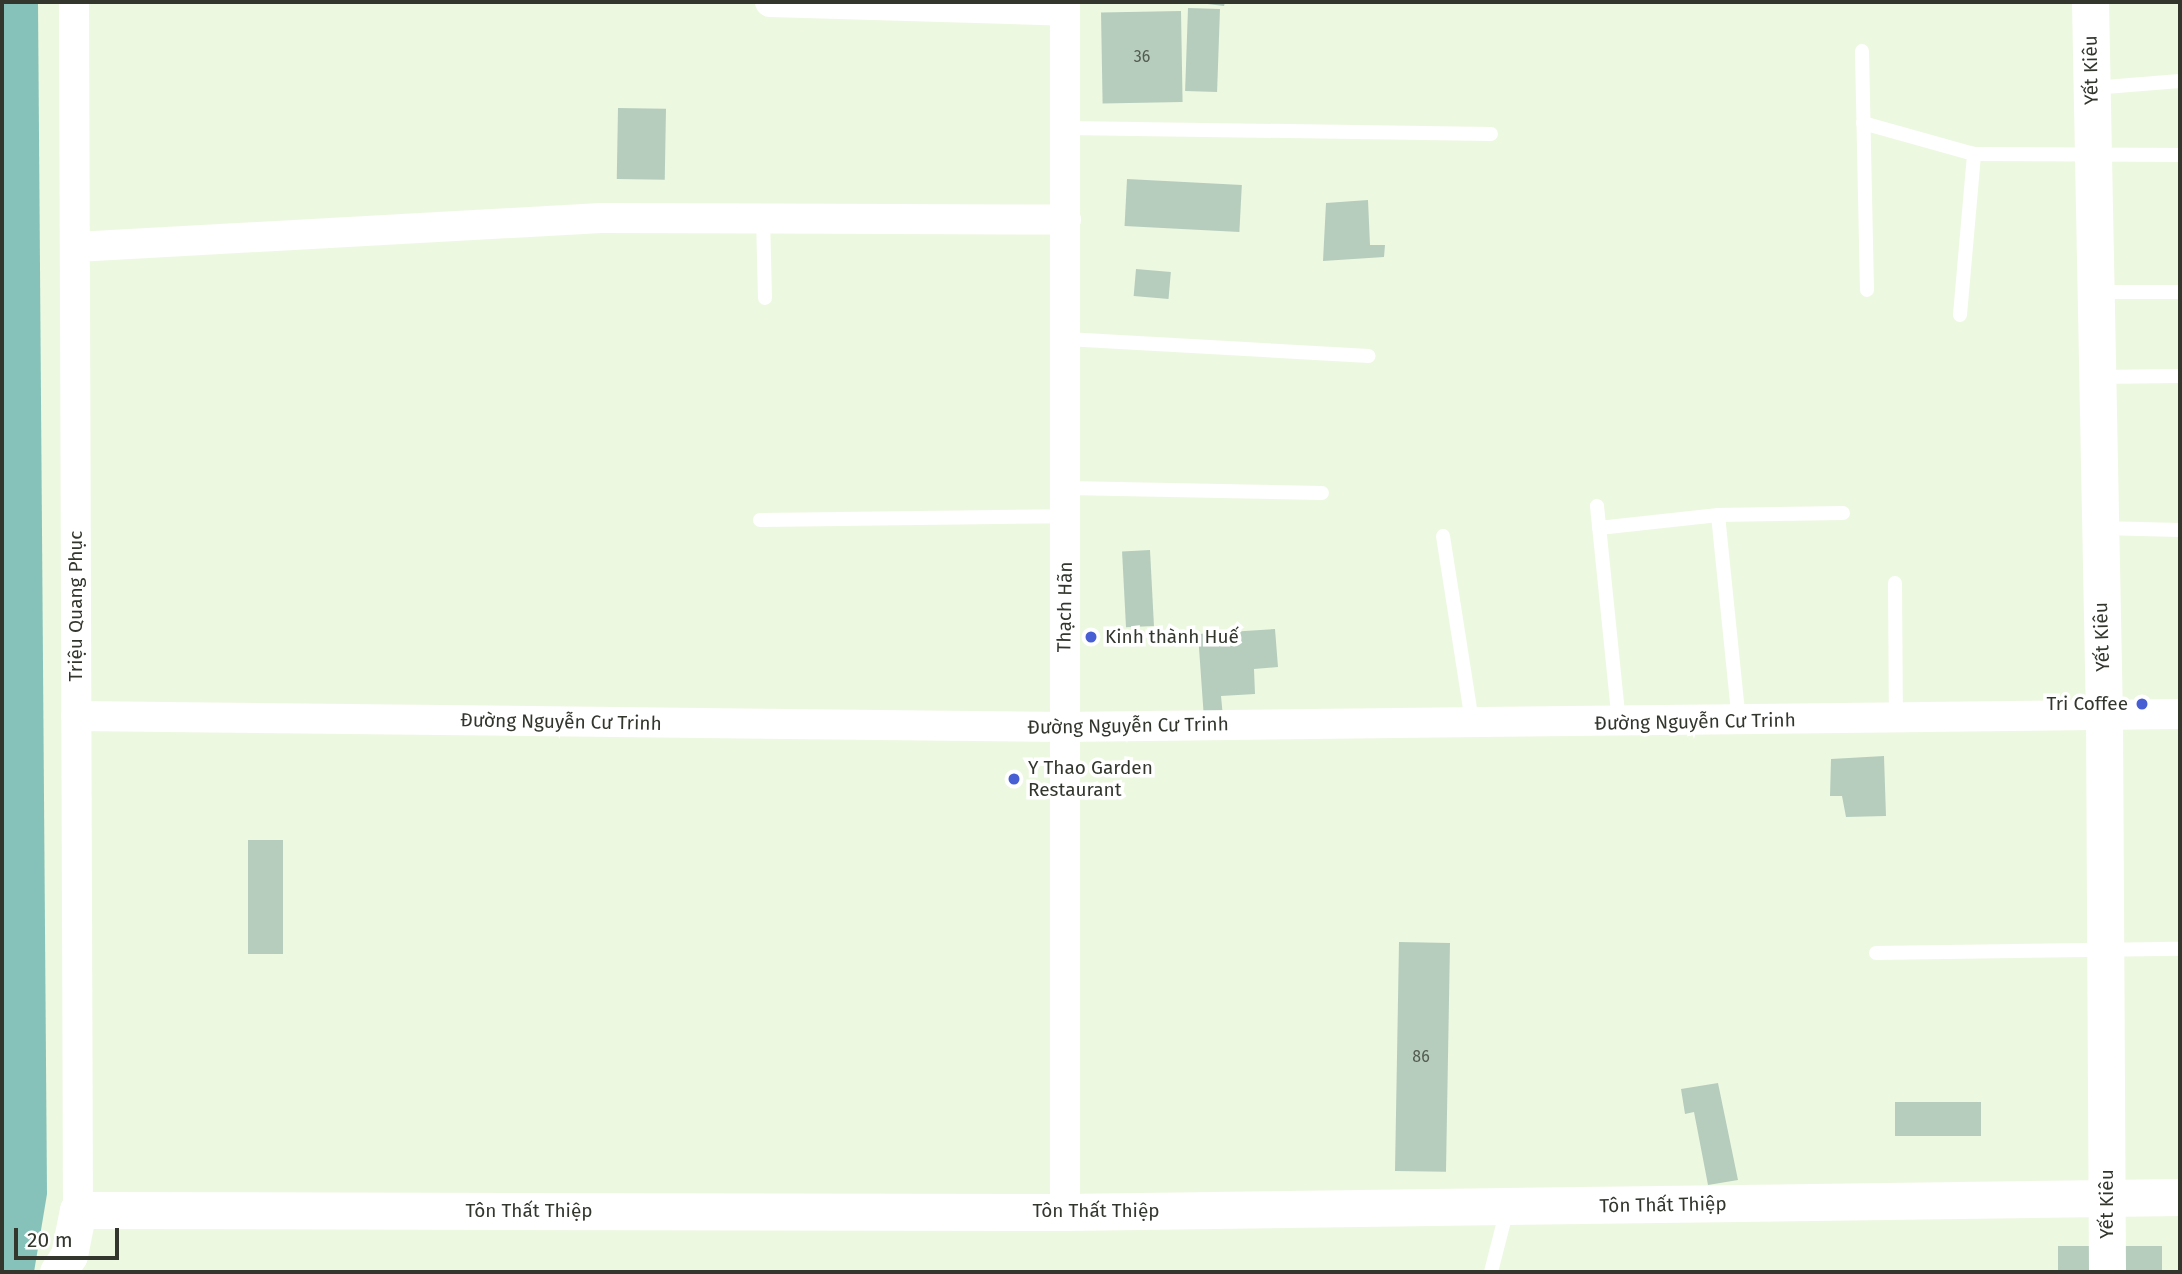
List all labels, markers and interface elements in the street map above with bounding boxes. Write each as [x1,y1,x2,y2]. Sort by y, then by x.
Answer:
street label: Yết Kiêu [2079,35,2103,105]
house number: 36 [1134,47,1150,67]
street label: Triệu Quang Phục [65,531,87,681]
street label: Thạch Hãn [1053,561,1077,653]
street label: Yết Kiêu [2089,602,2115,672]
place label: Kinh thành Huế [1105,626,1239,648]
marker: Kinh thành Huế [1083,629,1099,645]
place label: Tri Coffee [2046,693,2128,715]
marker: Tri Coffee [2134,696,2150,712]
street label: Đường Nguyễn Cư Trinh [460,709,662,735]
street label: Đường Nguyễn Cư Trinh [1594,709,1796,735]
street label: Đường Nguyễn Cư Trinh [1027,713,1229,739]
place label: Y Thao Garden Restaurant [1028,757,1153,801]
marker: Y Thao Garden Restaurant [1006,771,1022,787]
house number: 86 [1412,1047,1430,1067]
street label: Yết Kiêu [2096,1169,2118,1239]
street label: Tôn Thất Thiệp [1599,1192,1727,1218]
street label: Tôn Thất Thiệp [465,1200,593,1222]
street label: Tôn Thất Thiệp [1032,1200,1160,1222]
scale bar [18,1214,122,1258]
text: 20 m [27,1227,73,1253]

